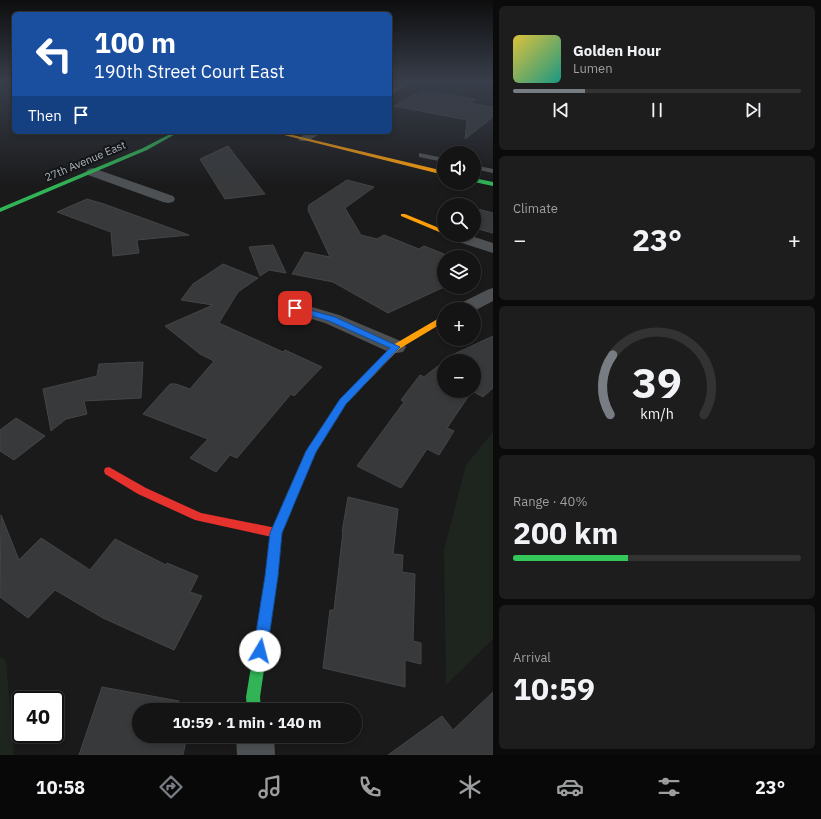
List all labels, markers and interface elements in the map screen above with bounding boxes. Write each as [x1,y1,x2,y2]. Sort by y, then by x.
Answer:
text: 100 m [94,24,176,61]
icon: left [28,28,80,80]
text: Golden Hour [573,41,661,60]
text: 190th Street Court East [94,60,285,83]
text: Lumen [573,60,613,77]
icon: previous [550,99,572,121]
icon: pause [646,99,668,121]
icon: next [742,99,764,121]
icon: arrive [70,104,92,126]
text: Then [28,106,62,125]
street label: 27th Avenue East [42,138,128,184]
map controls [437,146,481,398]
button: sound [437,146,481,190]
button: search [437,198,481,242]
text: Climate [513,200,558,217]
text: 23° [632,220,682,259]
text: − [513,225,526,254]
text: + [788,225,801,254]
button: layers [437,250,481,294]
pin [278,291,312,325]
icon: arrive [284,297,306,319]
button: + [437,302,481,346]
button: − [437,354,481,398]
text: 39 [632,355,682,409]
text: km/h [640,404,674,423]
text: Range · 40% [513,493,587,510]
text: 200 km [513,513,618,552]
position arrow [239,630,281,672]
text: Arrival [513,649,551,666]
text: 10:59 [513,669,595,708]
speed limit sign: 40 [12,691,64,743]
text: 10:59 · 1 min · 140 m [173,713,321,732]
icon: directions [157,773,185,801]
icon: music [256,773,284,801]
icon: phone [356,773,384,801]
icon: climate [456,773,484,801]
icon: car [556,773,584,801]
icon: filters [655,773,683,801]
text: 10:58 [36,776,85,799]
text: 23° [755,776,785,799]

